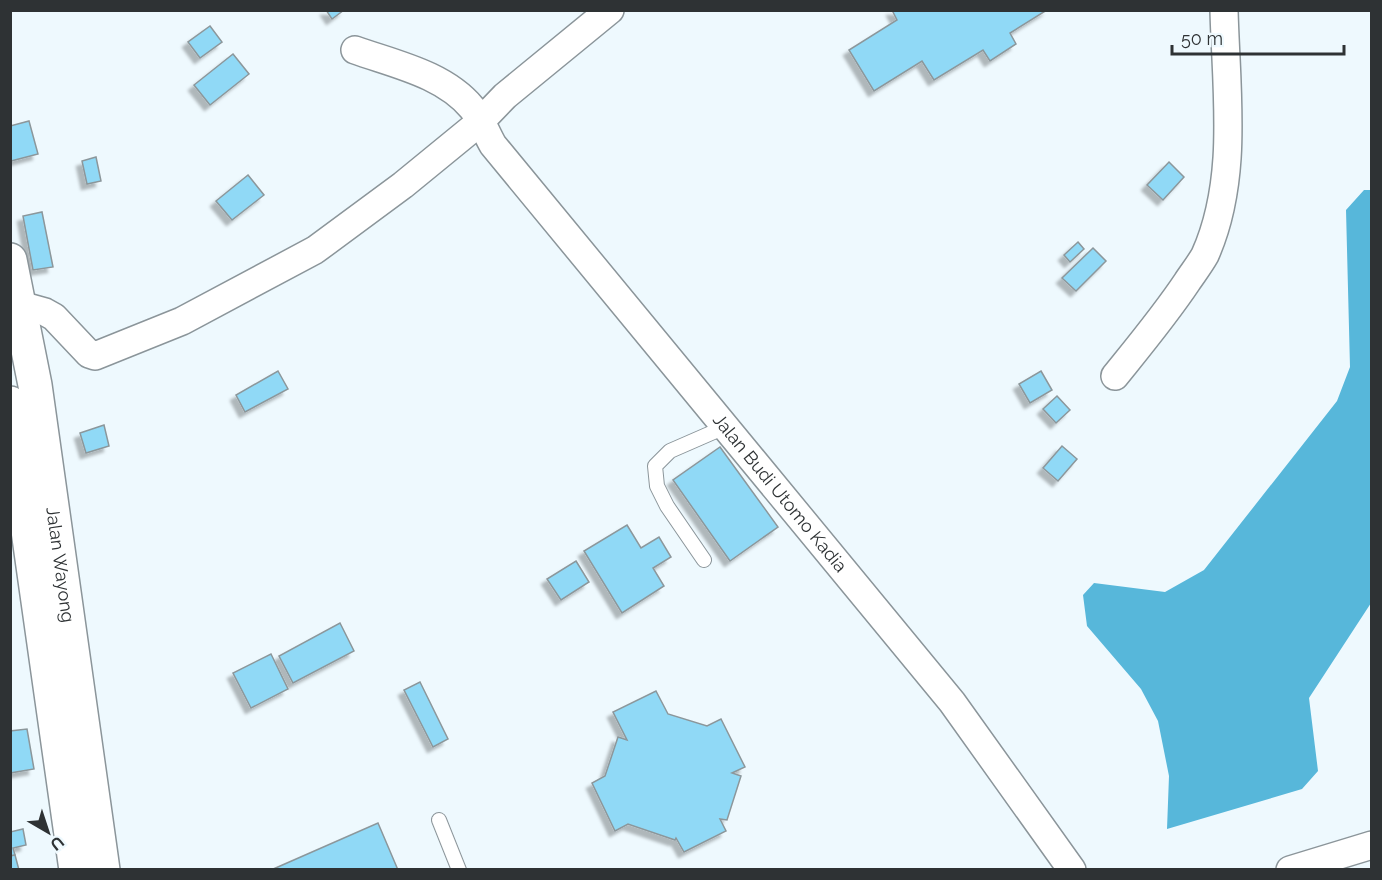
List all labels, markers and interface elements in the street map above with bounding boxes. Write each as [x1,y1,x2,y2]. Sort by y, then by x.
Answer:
scale bar [1172,18,1344,56]
text: 50 m [1181,28,1223,49]
street label: Jalan Budi Utomo Kadia [709,409,852,576]
street label: Jalan Wayong [42,505,79,624]
north arrow [18,802,78,862]
text: U [46,832,68,854]

